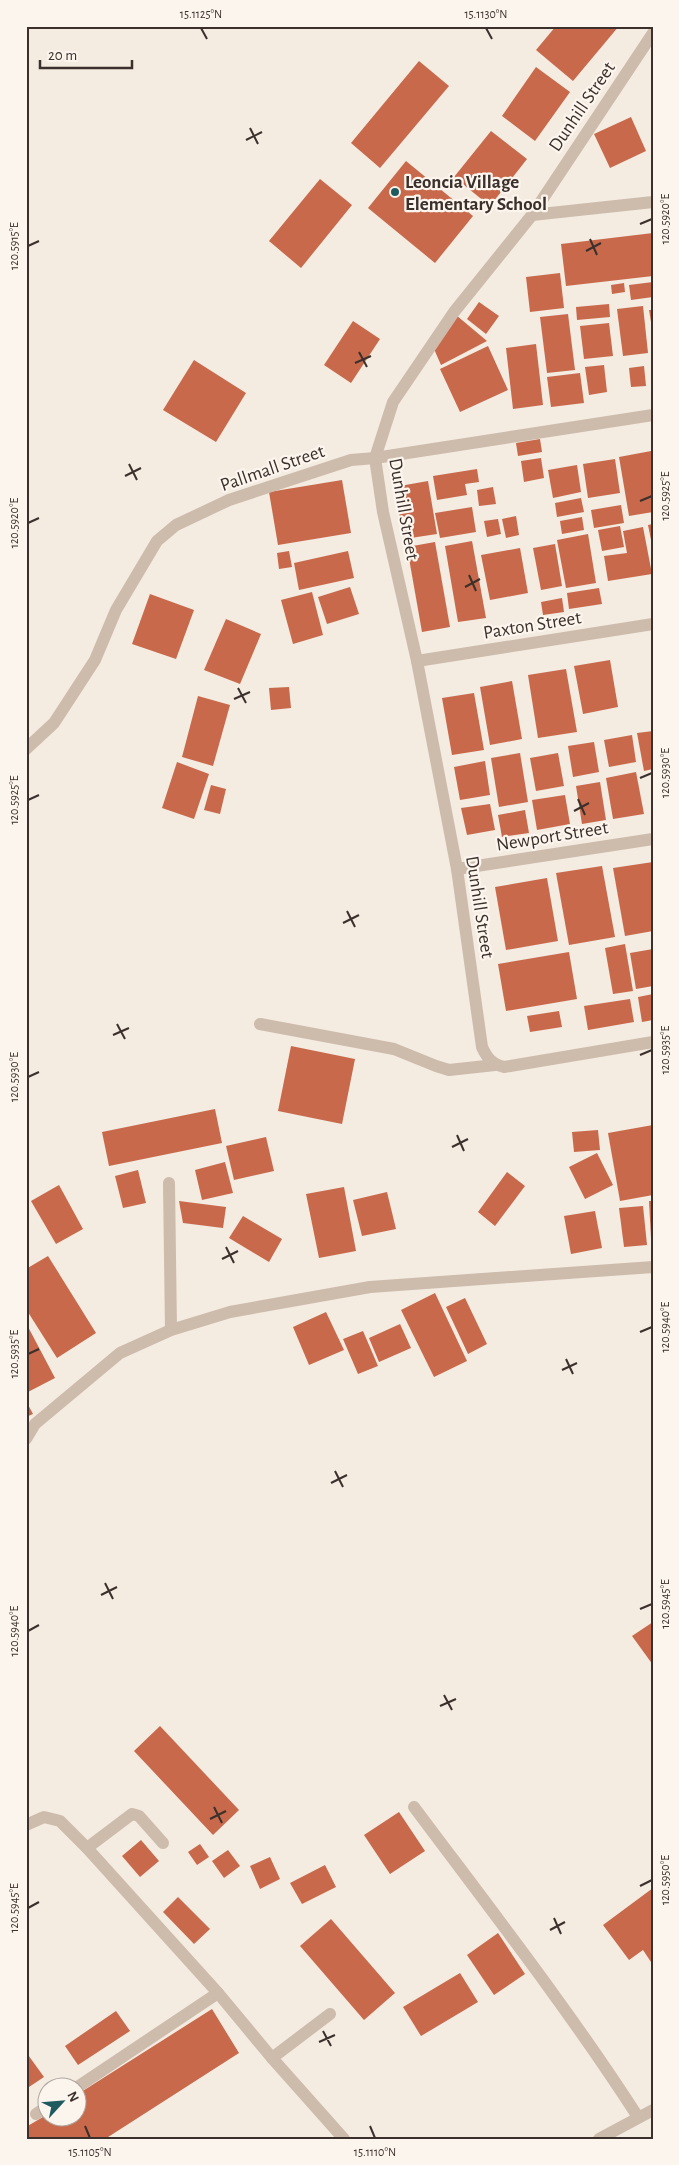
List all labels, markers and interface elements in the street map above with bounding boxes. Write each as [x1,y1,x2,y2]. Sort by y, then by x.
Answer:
text: 15.1125°N [180,8,222,20]
text: 15.1130°N [464,8,508,20]
scale bar [40,38,132,70]
text: 20 m [48,48,77,63]
street label: Dunhill Street [545,59,619,155]
place label: Leoncia Village Elementary School [405,173,547,214]
marker: Leoncia Village Elementary School [389,186,401,198]
text: 120.5920°E [659,194,671,244]
text: 120.5915°E [8,222,20,270]
street label: Pallmall Street [218,442,327,495]
street label: Dunhill Street [385,457,422,562]
text: 120.5925°E [659,471,671,521]
text: 120.5920°E [8,498,20,548]
street label: Paxton Street [482,608,583,643]
text: 120.5930°E [659,748,671,798]
text: 120.5925°E [8,775,20,825]
street label: Newport Street [495,818,610,855]
street label: Dunhill Street [462,855,497,960]
text: 120.5935°E [659,1025,671,1074]
text: 120.5930°E [8,1052,20,1102]
text: 120.5940°E [659,1301,671,1352]
text: 120.5935°E [8,1329,20,1378]
text: 120.5945°E [659,1579,671,1629]
text: 120.5940°E [8,1605,20,1656]
text: 120.5950°E [659,1855,671,1905]
text: 120.5945°E [8,1883,20,1933]
north arrow [38,2078,88,2128]
text: N [64,2089,81,2104]
text: 15.1105°N [68,2146,112,2158]
text: 15.1110°N [354,2146,396,2158]

